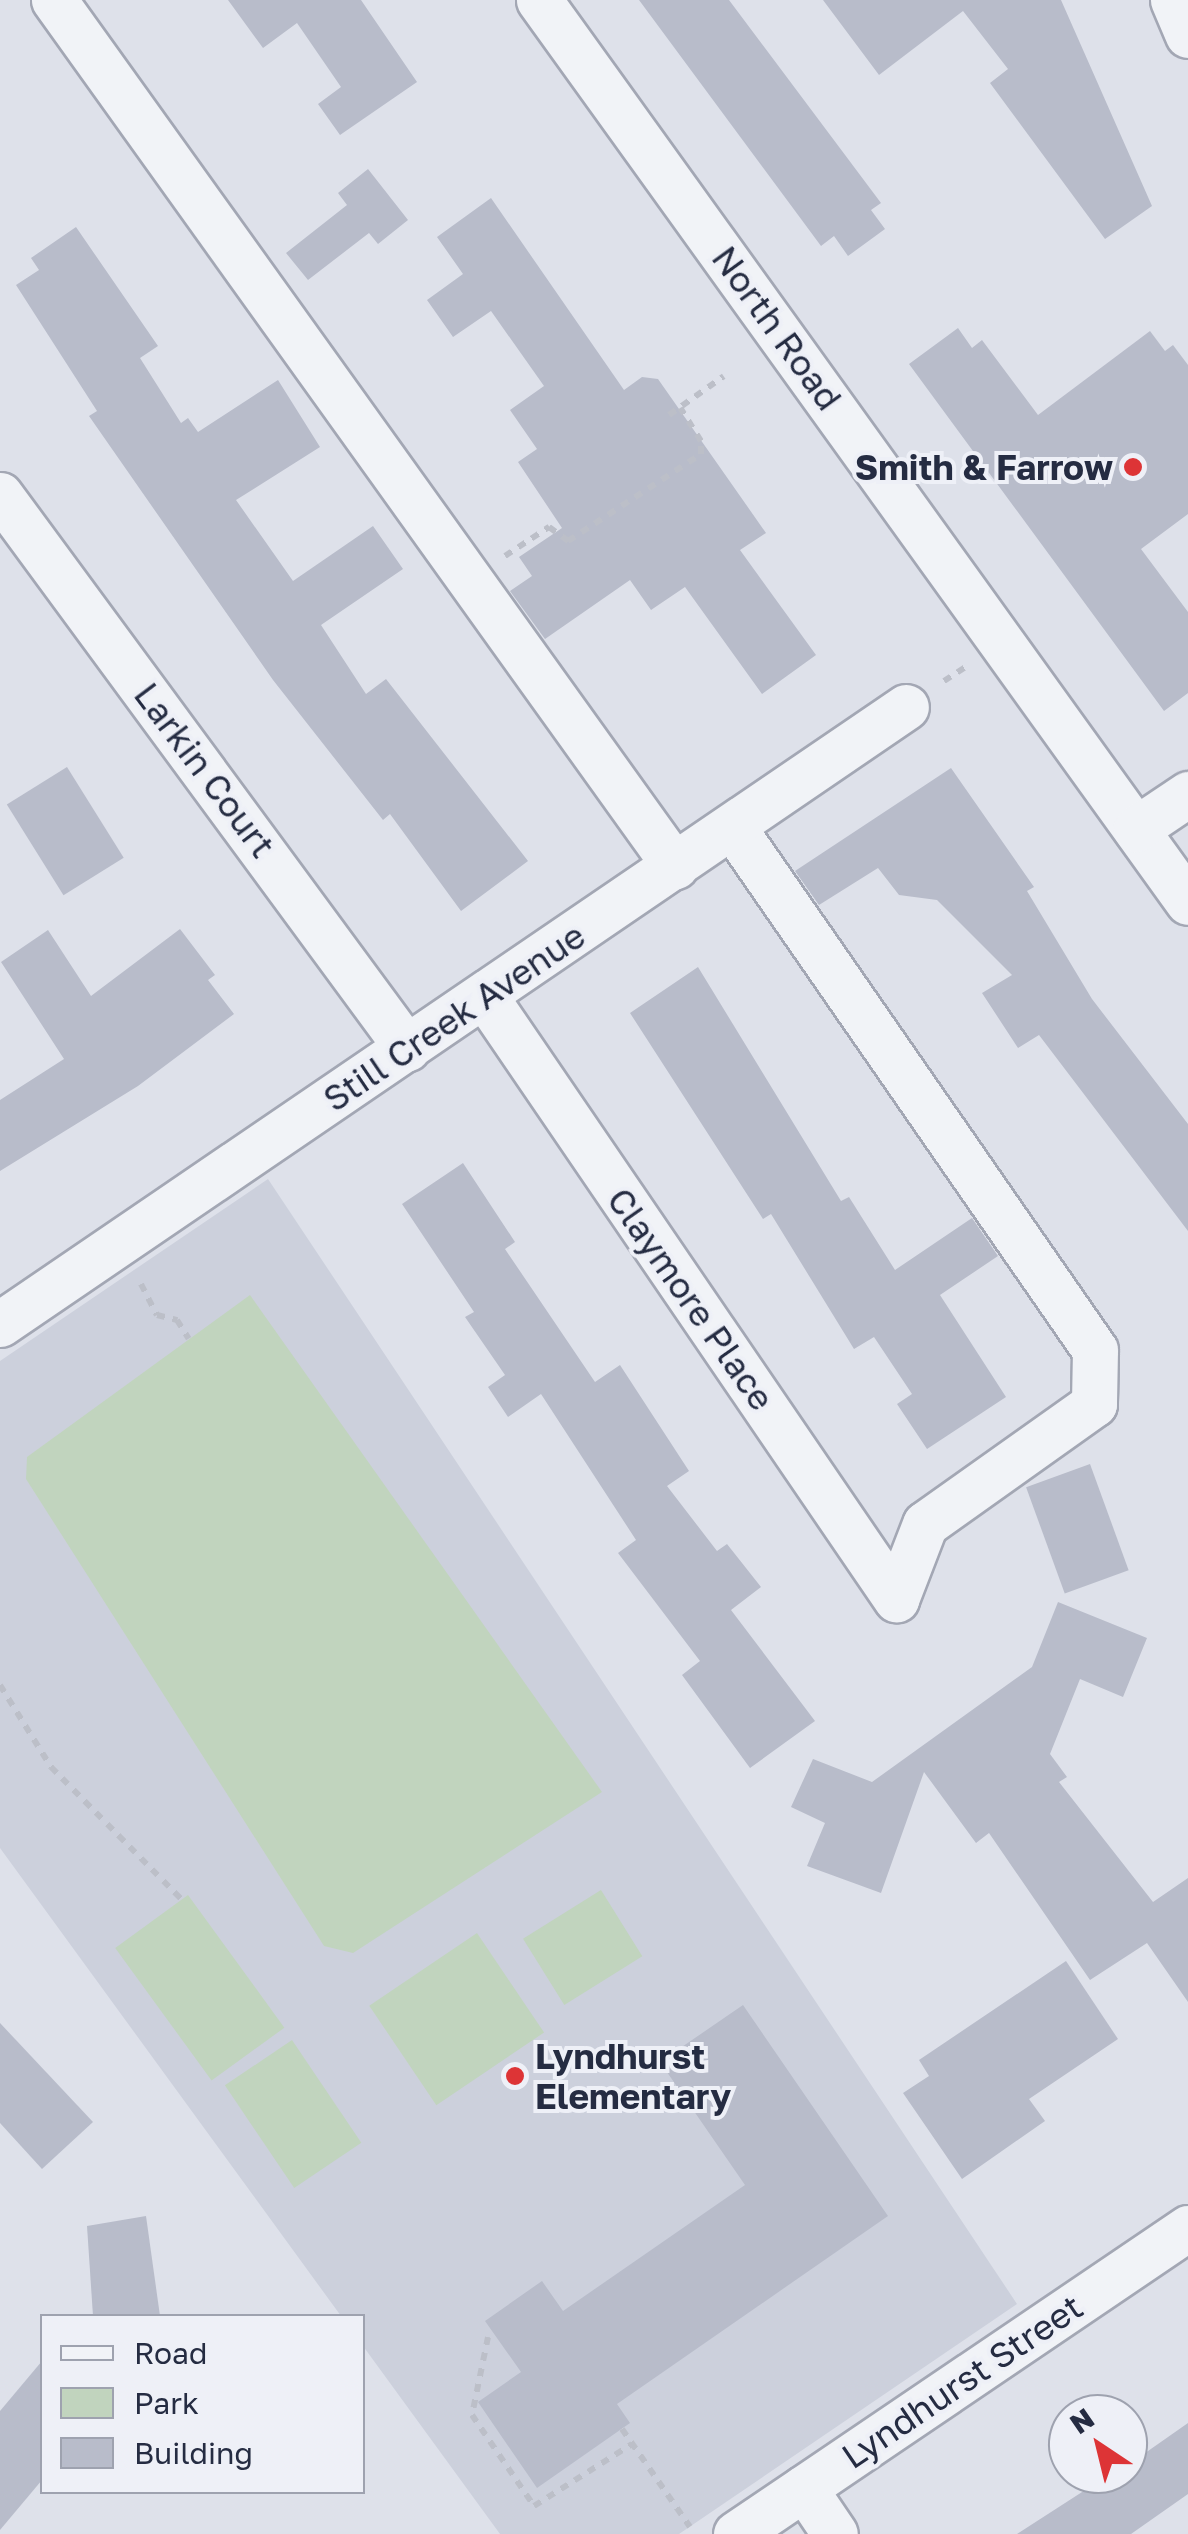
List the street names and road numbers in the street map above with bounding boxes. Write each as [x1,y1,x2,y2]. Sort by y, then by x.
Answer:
street label: North Road [704,238,850,418]
street label: Larkin Court [126,675,284,865]
street label: Still Creek Avenue [315,914,593,1120]
street label: Claymore Place [599,1180,783,1418]
street label: Lyndhurst Street [834,2285,1090,2477]

